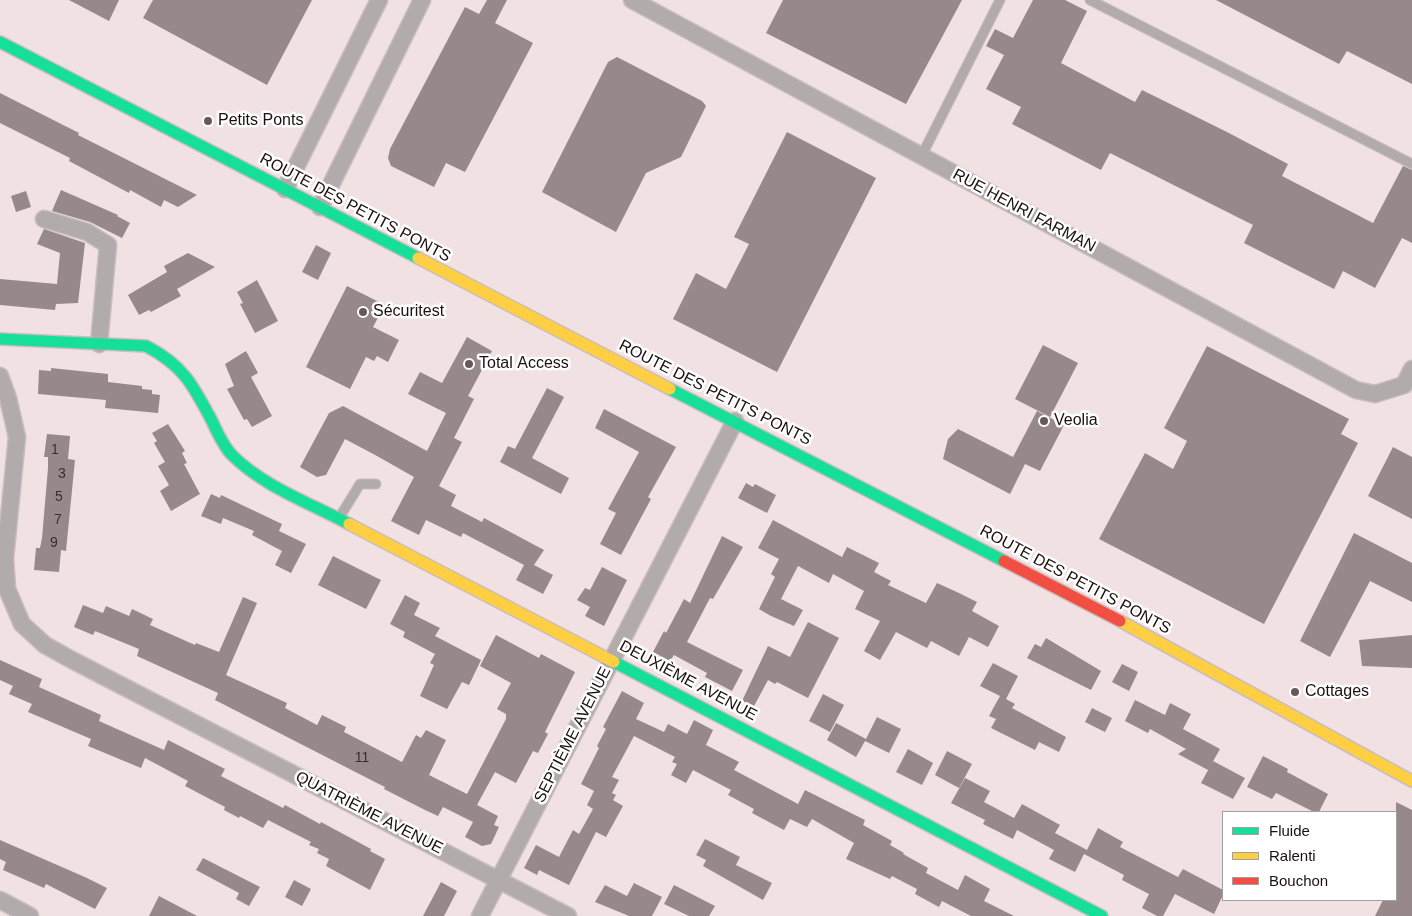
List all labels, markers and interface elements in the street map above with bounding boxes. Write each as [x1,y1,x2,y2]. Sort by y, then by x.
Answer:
place label: Petits Ponts [218,111,303,131]
marker: Petits Ponts [202,115,214,127]
street label: ROUTE DES PETITS PONTS [256,149,454,267]
street label: RUE HENRI FARMAN [949,165,1099,257]
place label: Sécuritest [373,302,444,322]
marker: Sécuritest [357,306,369,318]
street label: ROUTE DES PETITS PONTS [616,336,814,450]
place label: Total Access [479,354,569,374]
marker: Total Access [463,358,475,370]
place label: Veolia [1054,411,1098,431]
marker: Veolia [1038,415,1050,427]
house number: 1 [51,442,59,458]
house number: 3 [58,466,66,482]
house number: 5 [55,489,63,505]
house number: 7 [54,512,62,528]
street label: ROUTE DES PETITS PONTS [976,521,1174,639]
house number: 9 [50,535,58,551]
street label: DEUXIÈME AVENUE [616,637,760,725]
street label: SEPTIÈME AVENUE [530,664,616,806]
place label: Cottages [1305,682,1369,702]
marker: Cottages [1289,686,1301,698]
house number: 11 [355,750,369,766]
street label: QUATRIÈME AVENUE [292,767,446,859]
legend [1222,811,1397,901]
text: Fluide [1269,822,1310,839]
text: Ralenti [1269,847,1316,864]
text: Bouchon [1269,872,1328,889]

